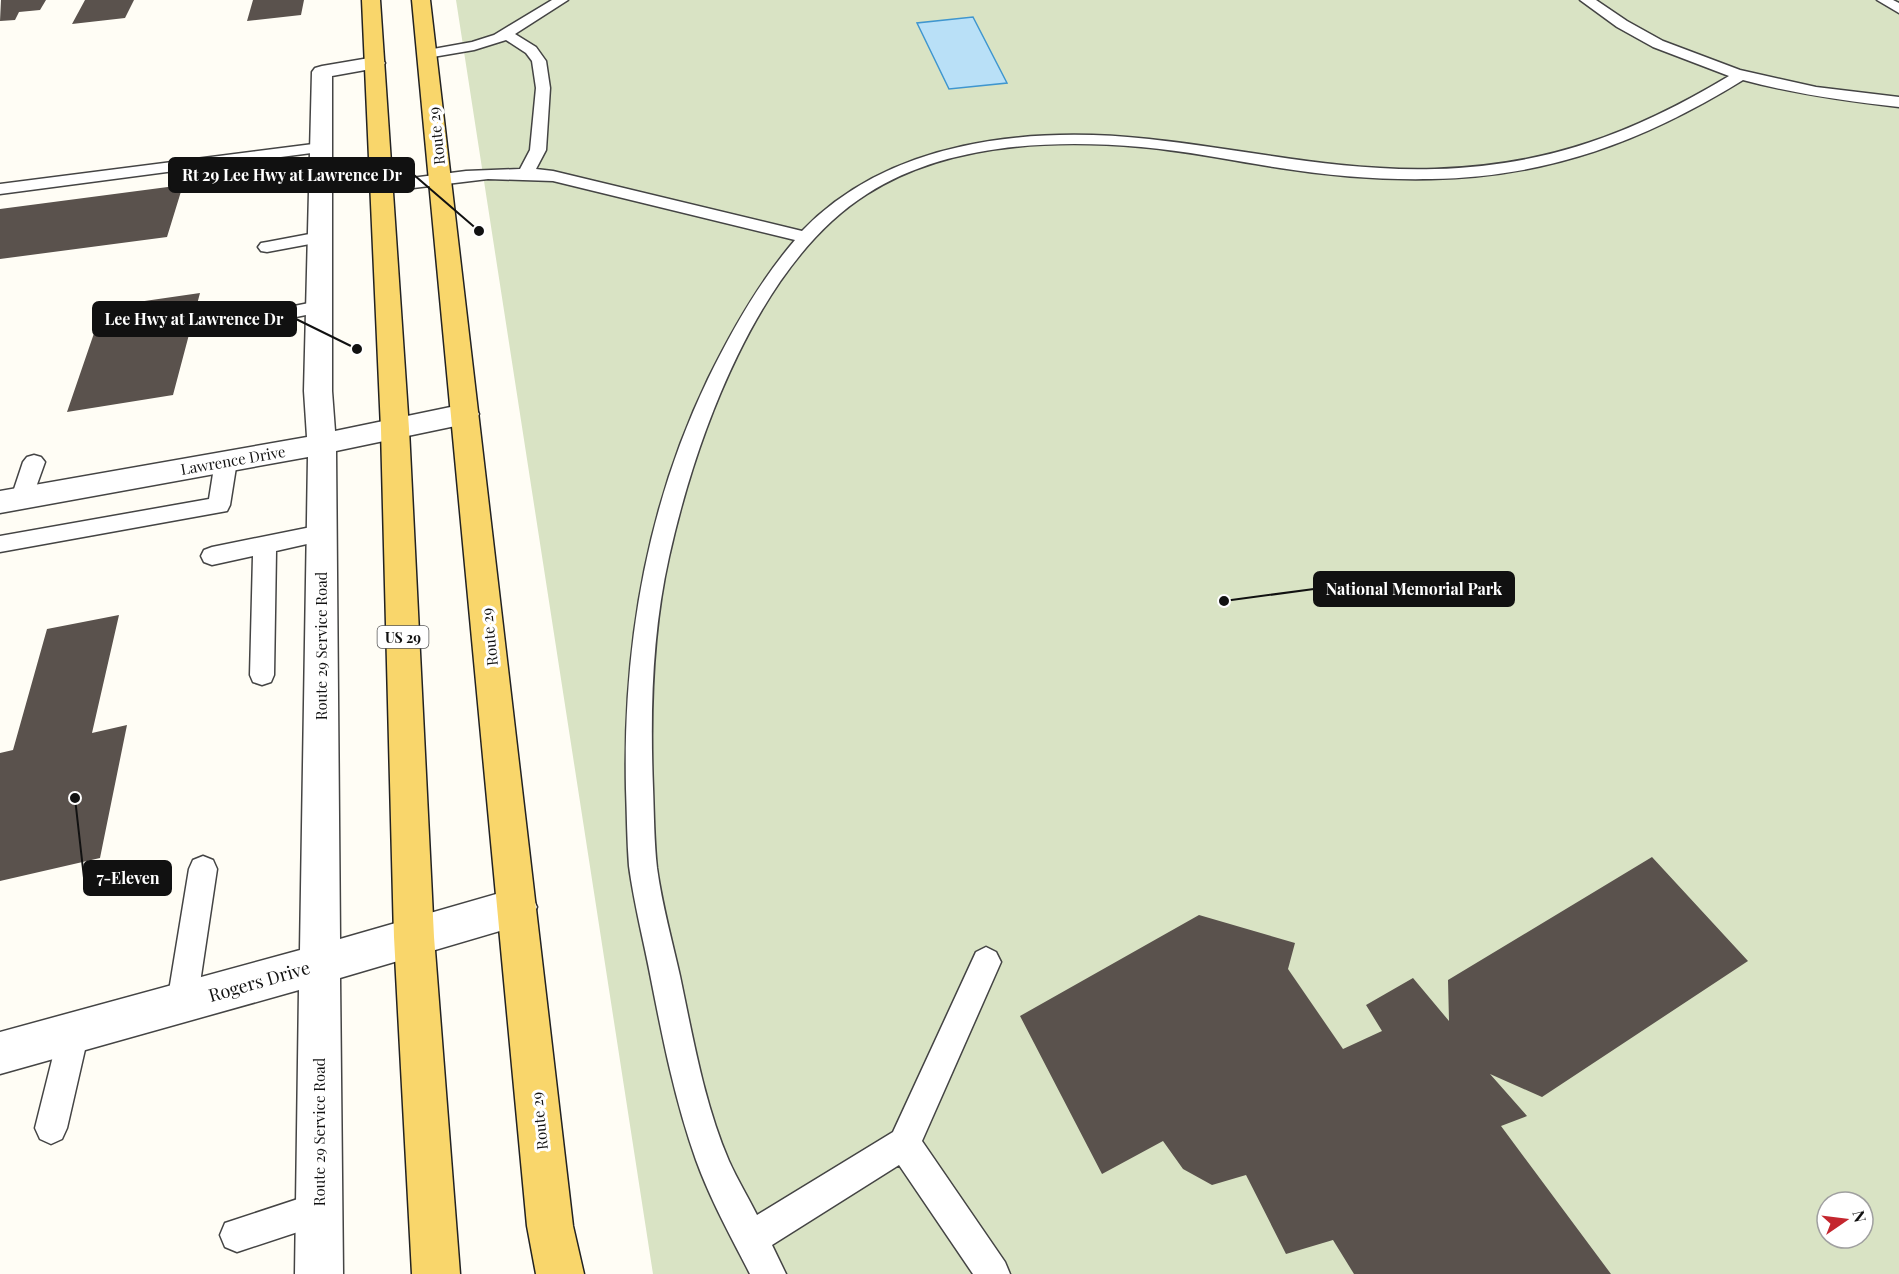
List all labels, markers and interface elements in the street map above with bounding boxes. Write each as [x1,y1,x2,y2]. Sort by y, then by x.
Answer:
street label: Route 29 [423,106,449,166]
callout: Rt 29 Lee Hwy at Lawrence Dr [169,158,414,192]
text: Rt 29 Lee Hwy at Lawrence Dr [182,164,403,185]
callout: Lee Hwy at Lawrence Dr [93,302,296,336]
text: Lee Hwy at Lawrence Dr [104,308,284,329]
street label: Lawrence Drive [179,441,287,479]
street label: Route 29 Service Road [311,571,331,720]
callout: National Memorial Park [1314,572,1514,606]
text: National Memorial Park [1326,578,1503,599]
street label: Route 29 [476,607,502,667]
road number: US 29 [378,626,428,648]
callout: 7-Eleven [84,861,171,895]
text: 7-Eleven [96,867,160,888]
street label: Rogers Drive [205,955,313,1007]
street label: Route 29 Service Road [309,1057,329,1206]
street label: Route 29 [526,1091,552,1151]
north arrow [1815,1190,1875,1250]
text: N [1848,1208,1872,1225]

